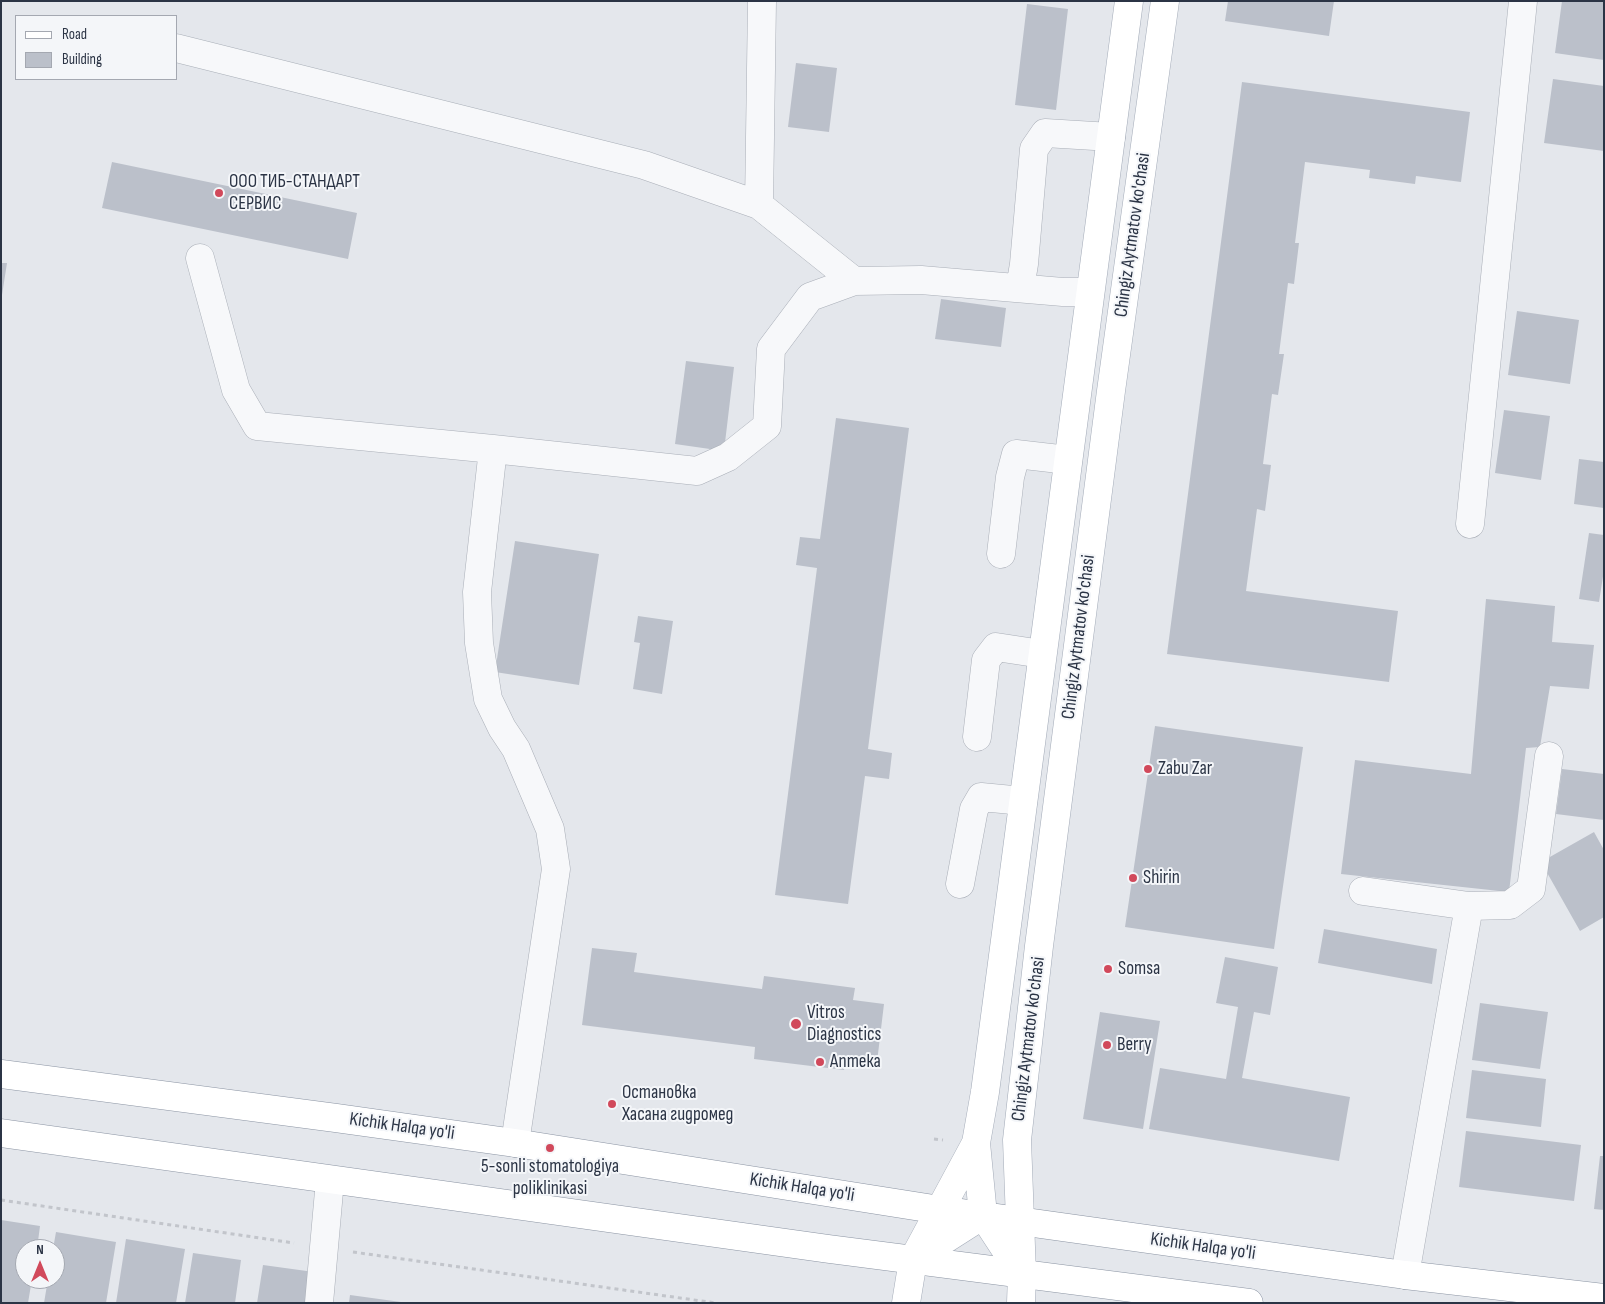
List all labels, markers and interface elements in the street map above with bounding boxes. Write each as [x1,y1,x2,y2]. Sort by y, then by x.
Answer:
legend [15,15,178,80]
text: Road [62,25,87,44]
text: Building [62,50,102,69]
street label: Chingiz Aytmatov ko'chasi [1110,151,1156,319]
place label: ООО ТИБ-СТАНДАРТ СЕРВИС [229,171,360,215]
marker: ООО ТИБ-СТАНДАРТ СЕРВИС [213,187,225,199]
street label: Chingiz Aytmatov ko'chasi [1058,553,1100,721]
place label: Zabu Zar [1158,758,1212,780]
marker: Zabu Zar [1142,763,1154,775]
place label: Shirin [1143,867,1180,889]
marker: Shirin [1127,872,1139,884]
street label: Chingiz Aytmatov ko'chasi [1008,955,1050,1123]
place label: Somsa [1118,958,1160,980]
marker: Somsa [1102,963,1114,975]
place label: Vitros Diagnostics [807,1002,881,1046]
marker: Vitros Diagnostics [789,1017,803,1031]
place label: Berry [1117,1034,1151,1056]
marker: Berry [1101,1039,1113,1051]
place label: Аптека [830,1051,881,1073]
marker: Аптека [814,1056,826,1068]
place label: Остановка Хасана гидромед [622,1082,733,1126]
marker: Остановка Хасана гидромед [606,1098,618,1110]
street label: Kichik Halqa yo'li [348,1108,456,1146]
marker: 5-sonli stomatologiya poliklinikasi [544,1142,556,1154]
place label: 5-sonli stomatologiya poliklinikasi [481,1156,619,1200]
street label: Kichik Halqa yo'li [748,1168,856,1208]
street label: Kichik Halqa yo'li [1149,1228,1257,1266]
north arrow [15,1239,65,1289]
text: N [36,1241,44,1258]

